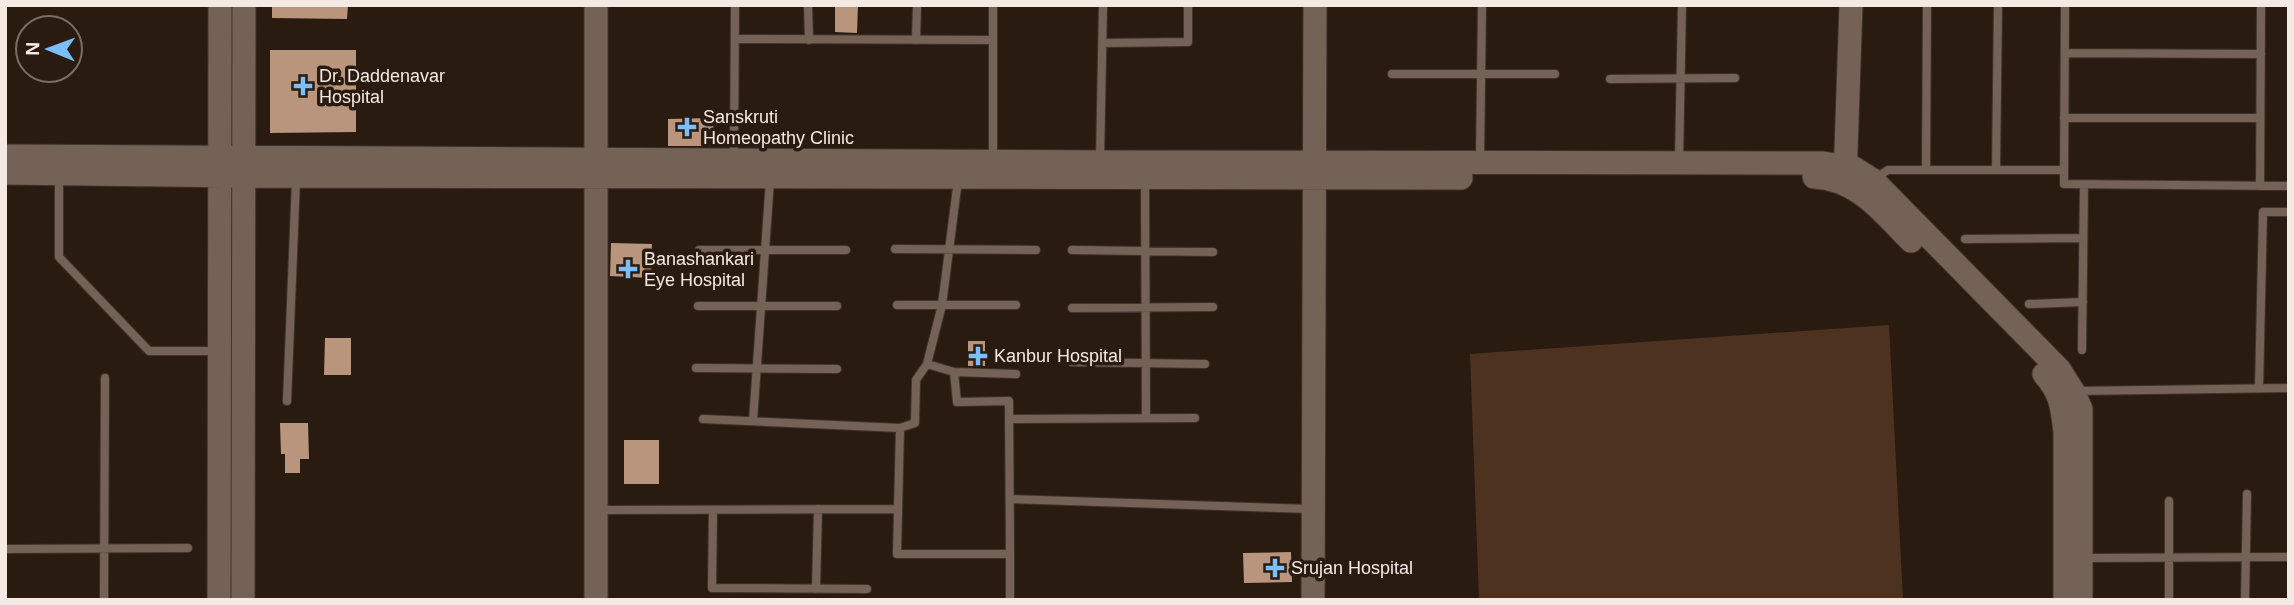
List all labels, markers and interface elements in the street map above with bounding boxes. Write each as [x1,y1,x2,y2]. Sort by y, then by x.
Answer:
north arrow [14,14,84,84]
text: N [22,42,43,56]
place label: Dr. Daddenavar Hospital [319,66,445,107]
marker: Dr. Daddenavar Hospital [293,76,313,96]
place label: Sanskruti Homeopathy Clinic [703,107,854,148]
marker: Sanskruti Homeopathy Clinic [677,117,697,137]
place label: Banashankari Eye Hospital [644,249,754,290]
marker: Banashankari Eye Hospital [618,259,638,279]
marker: Kanbur Hospital [968,346,988,366]
place label: Kanbur Hospital [994,346,1122,366]
marker: Srujan Hospital [1265,558,1285,578]
place label: Srujan Hospital [1291,558,1413,578]

